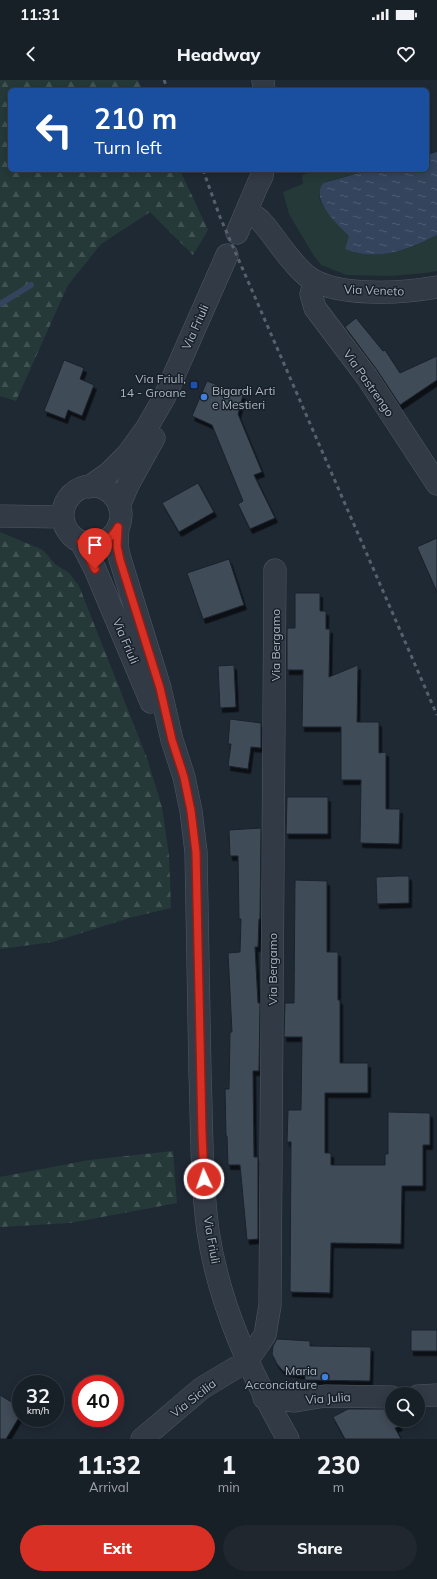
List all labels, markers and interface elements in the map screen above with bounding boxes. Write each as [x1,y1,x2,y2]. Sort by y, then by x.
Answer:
text: 11:31 [20,5,60,24]
icon: back [20,43,42,65]
text: Headway [177,43,260,66]
icon: heart [395,43,417,65]
text: 210 m [94,101,177,136]
icon: left [28,104,80,156]
text: Turn left [94,136,162,159]
street label: Via Veneto [344,281,405,299]
street label: Via Friuli [178,302,212,352]
street label: Via Pastrengo [340,347,398,419]
place label: Via Friuli, 14 - Groane [120,371,186,400]
marker: Via Friuli, 14 - Groane [189,380,199,390]
place label: Bigardi Arti e Mestieri [212,383,276,412]
marker: Bigardi Arti e Mestieri [199,392,209,402]
pin [78,528,112,569]
icon: arrive [84,534,106,556]
street label: Via Bergamo [268,609,283,681]
street label: Via Friuli [110,616,142,666]
street label: Via Bergamo [265,933,280,1005]
position arrow [183,1158,225,1200]
street label: Via Friuli [200,1215,224,1265]
place label: Maria Acconciature [245,1363,317,1392]
marker: Maria Acconciature [320,1372,330,1382]
speed limit sign: 40 [72,1375,124,1427]
street label: Via Sicilia [167,1376,219,1420]
text: 32 [26,1383,50,1408]
map controls [385,1387,425,1427]
button: search [385,1387,425,1427]
street label: Via Julia [305,1389,351,1407]
text: km/h [27,1404,49,1417]
text: 11:32 [77,1450,141,1480]
text: 1 [222,1450,236,1480]
text: 230 [317,1450,360,1480]
text: Arrival [89,1479,129,1495]
text: min [218,1479,240,1495]
text: m [333,1479,344,1495]
button: Exit [20,1525,215,1571]
button: Share [223,1525,417,1571]

